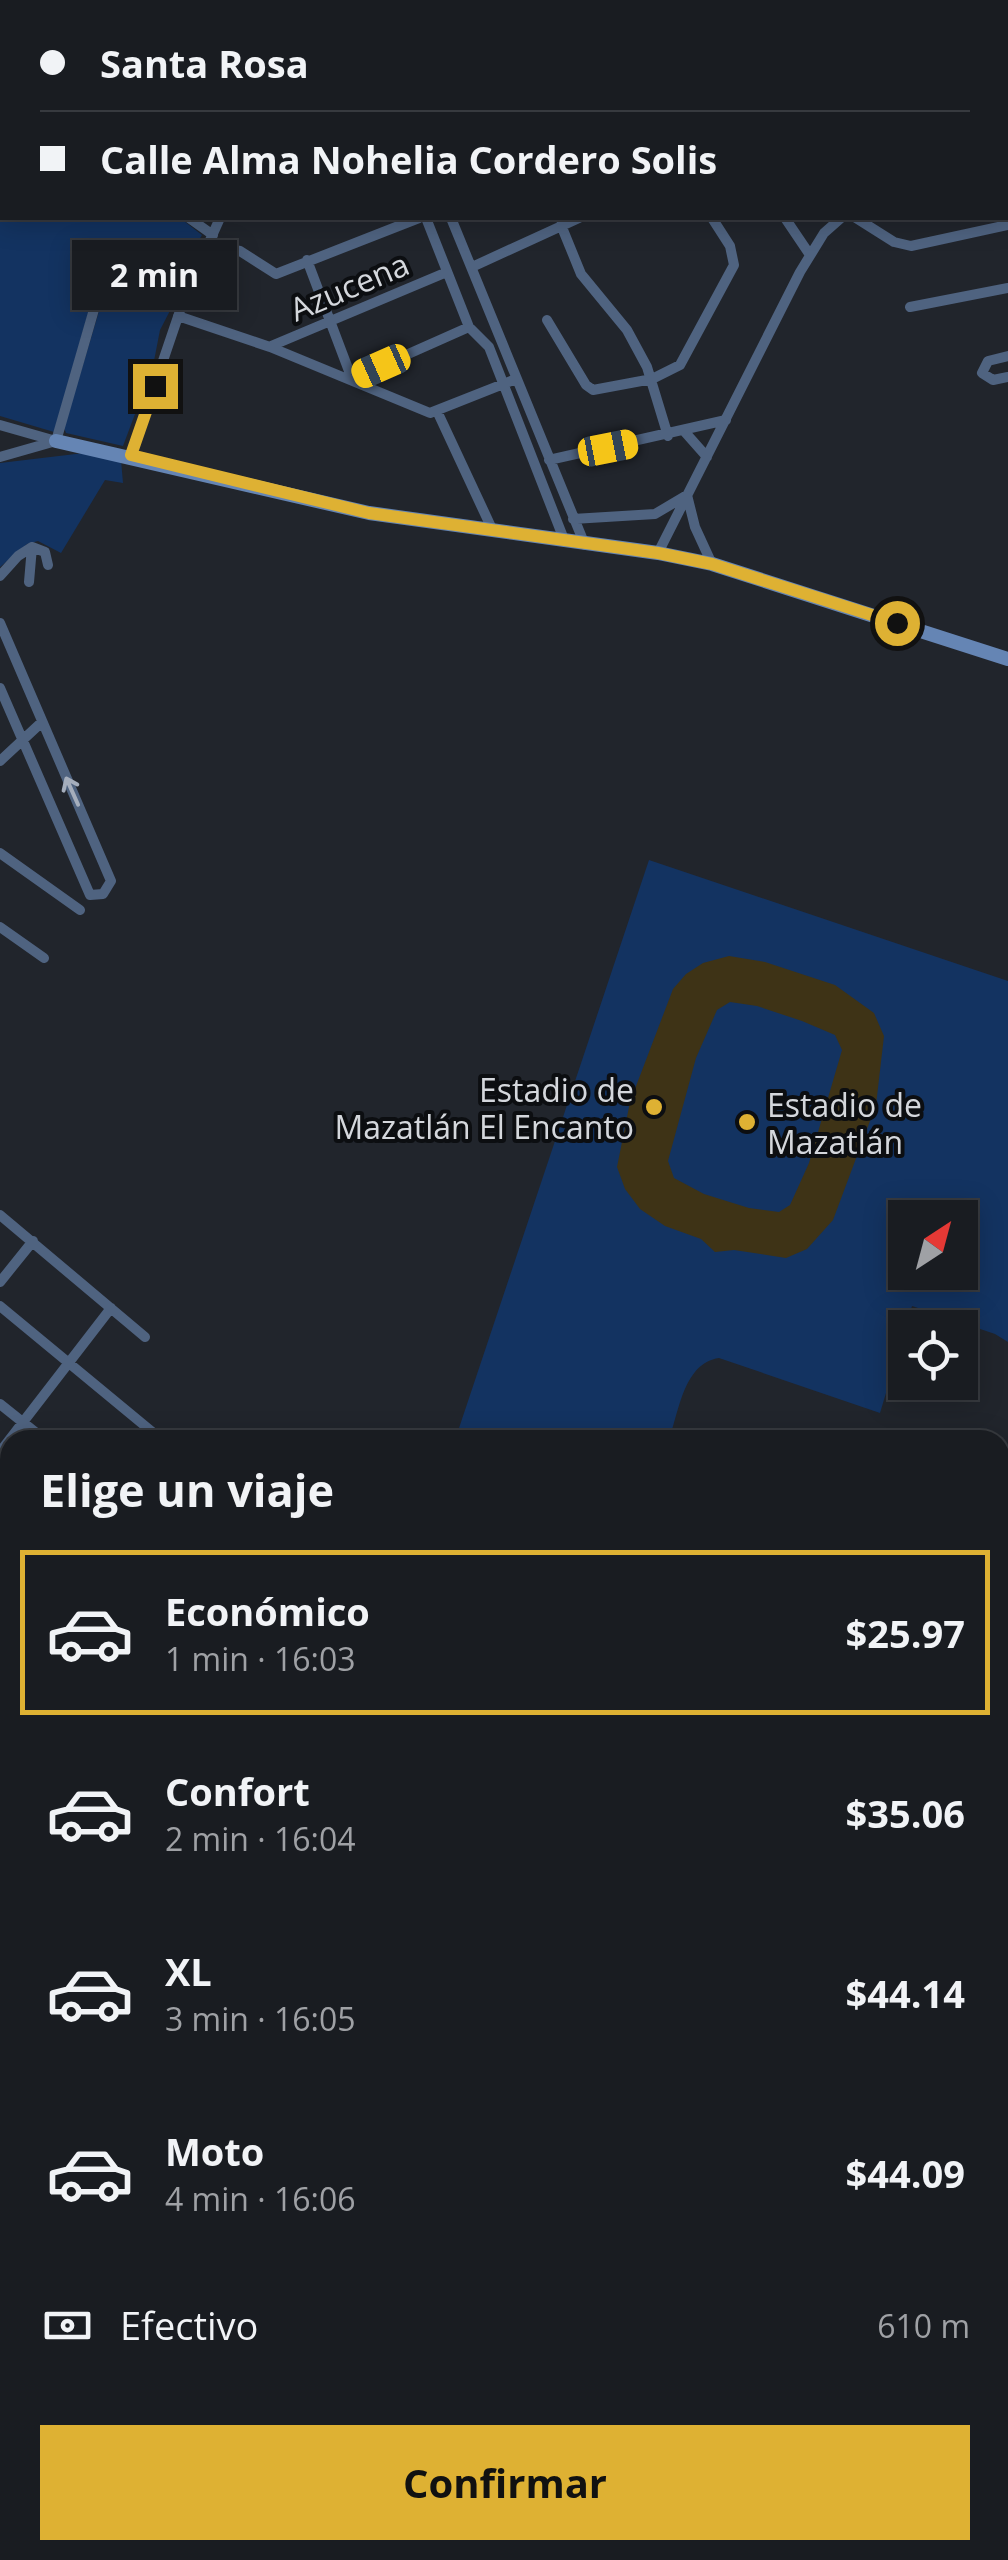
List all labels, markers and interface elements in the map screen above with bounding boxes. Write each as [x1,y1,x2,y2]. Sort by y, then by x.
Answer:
text: Santa Rosa [100,37,309,89]
text: Calle Alma Nohelia Cordero Solis [100,133,717,185]
callout: 2 min [72,241,238,311]
street label: Azucena [283,242,415,330]
text: 2 min [110,253,199,296]
car [347,340,415,392]
route end [133,364,178,409]
car [576,428,640,468]
route start [875,601,920,646]
one-way arrow [62,776,80,807]
place label: Estadio de Mazatlán El Encanto [334,1068,634,1148]
place label: Estadio de Mazatlán [767,1083,922,1163]
marker: Estadio de Mazatlán El Encanto [643,1096,665,1118]
marker: Estadio de Mazatlán [736,1111,758,1133]
north arrow [888,1200,978,1290]
map controls [888,1200,978,1400]
button: locate [888,1310,978,1400]
text: Elige un viaje [40,1459,334,1520]
text: Económico [165,1585,370,1637]
icon: car [45,1588,135,1678]
text: $25.97 [846,1607,965,1659]
text: 1 min · 16:03 [165,1637,356,1680]
text: Confort [165,1765,310,1817]
icon: car [45,1768,135,1858]
text: $35.06 [846,1787,965,1839]
text: 2 min · 16:04 [165,1817,356,1860]
text: XL [165,1945,212,1997]
icon: car [45,1948,135,2038]
text: $44.14 [846,1967,965,2019]
text: 3 min · 16:05 [165,1997,356,2040]
text: Moto [165,2125,264,2177]
icon: car [45,2128,135,2218]
text: $44.09 [846,2147,965,2199]
text: 4 min · 16:06 [165,2177,356,2220]
icon: cash [40,2298,95,2353]
text: Efectivo [120,2299,258,2351]
text: 610 m [877,2304,970,2347]
button: Confirmar [40,2425,970,2540]

